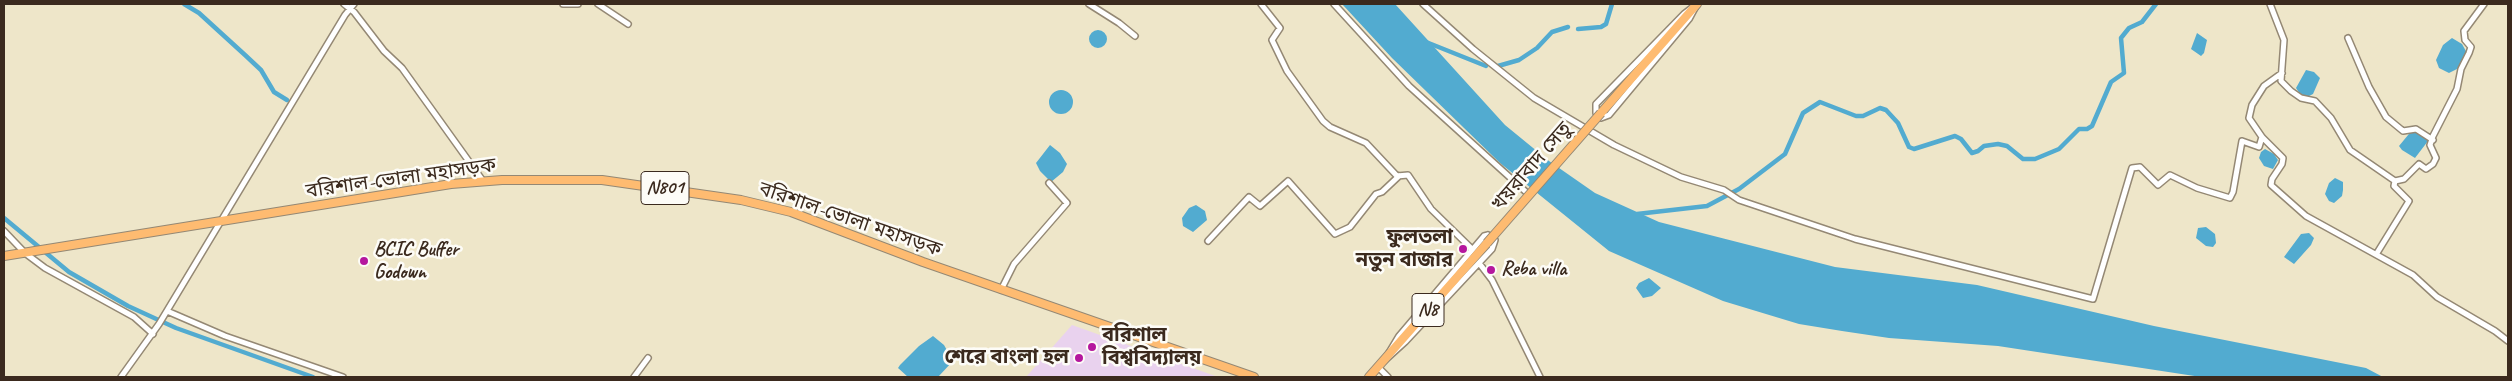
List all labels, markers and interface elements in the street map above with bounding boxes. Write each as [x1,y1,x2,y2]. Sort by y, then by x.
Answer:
street label: খয়রাবাদ সেতু [1487,118,1577,216]
street label: বরিশাল-ভোলা মহাসড়ক [304,154,498,204]
road number: N801 [641,172,689,204]
street label: বরিশাল-ভোলা মহাসড়ক [755,177,945,263]
place label: ফুলতলা নতুন বাজার [1356,226,1453,273]
place label: BCIC Buffer Godown [374,238,458,285]
marker: ফুলতলা নতুন বাজার [1457,243,1469,255]
marker: BCIC Buffer Godown [358,255,370,267]
place label: Reba villa [1501,258,1566,282]
marker: Reba villa [1485,264,1497,276]
road number: N8 [1412,294,1444,326]
place label: বরিশাল বিশ্ববিদ্যালয় [1102,324,1201,371]
marker: বরিশাল বিশ্ববিদ্যালয় [1086,341,1098,353]
place label: শেরে বাংলা হল [944,346,1069,370]
marker: শেরে বাংলা হল [1073,352,1085,364]

